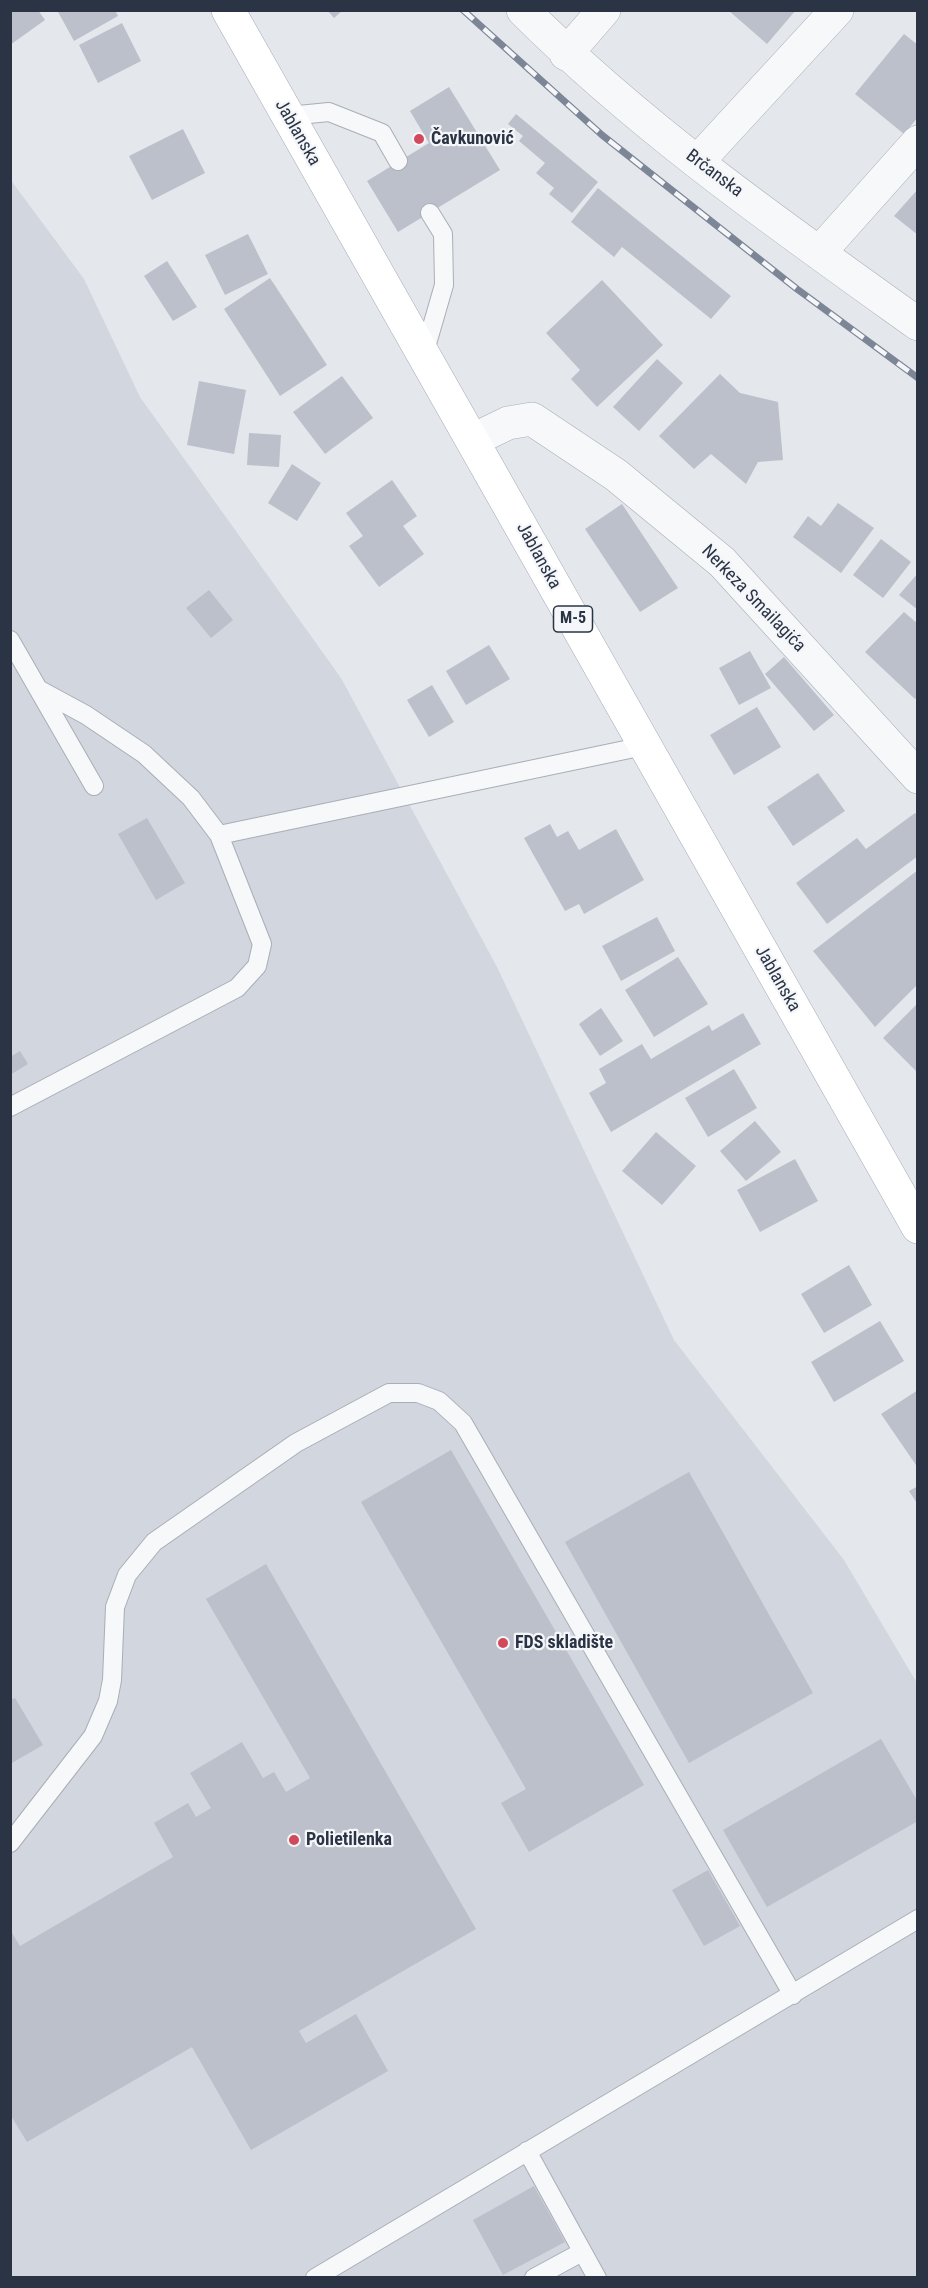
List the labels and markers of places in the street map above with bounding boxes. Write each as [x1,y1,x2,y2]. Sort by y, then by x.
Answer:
place label: Čavkunović [431,128,514,150]
marker: Čavkunović [412,132,426,146]
place label: FDS skladište [515,1632,613,1654]
marker: FDS skladište [496,1636,510,1650]
place label: Polietilenka [306,1829,392,1851]
marker: Polietilenka [287,1833,301,1847]

